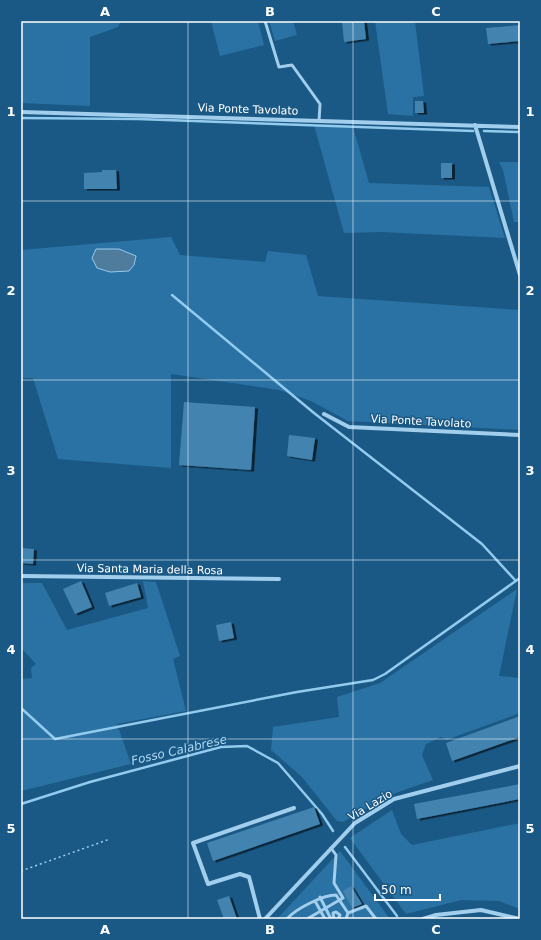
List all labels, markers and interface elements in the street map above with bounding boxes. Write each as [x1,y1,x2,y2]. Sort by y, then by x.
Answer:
text: A [100,4,110,19]
text: B [265,4,275,19]
text: C [431,4,441,19]
street label: Via Ponte Tavolato [197,101,299,118]
text: 1 [6,104,16,119]
text: 1 [525,104,535,119]
text: 2 [6,283,16,298]
text: 2 [525,283,535,298]
street label: Via Ponte Tavolato [370,412,472,431]
text: 3 [6,463,16,478]
text: 3 [525,463,535,478]
street label: Via Santa Maria della Rosa [77,562,223,577]
text: 4 [6,642,16,657]
text: 4 [525,642,535,657]
water label: Fosso Calabrese [130,732,228,768]
street label: Via Lazio [346,787,395,824]
text: 5 [6,821,16,836]
text: 5 [525,821,535,836]
scale bar [375,876,440,902]
text: 50 m [381,883,412,897]
text: A [100,922,110,937]
text: B [265,922,275,937]
text: C [431,922,441,937]

